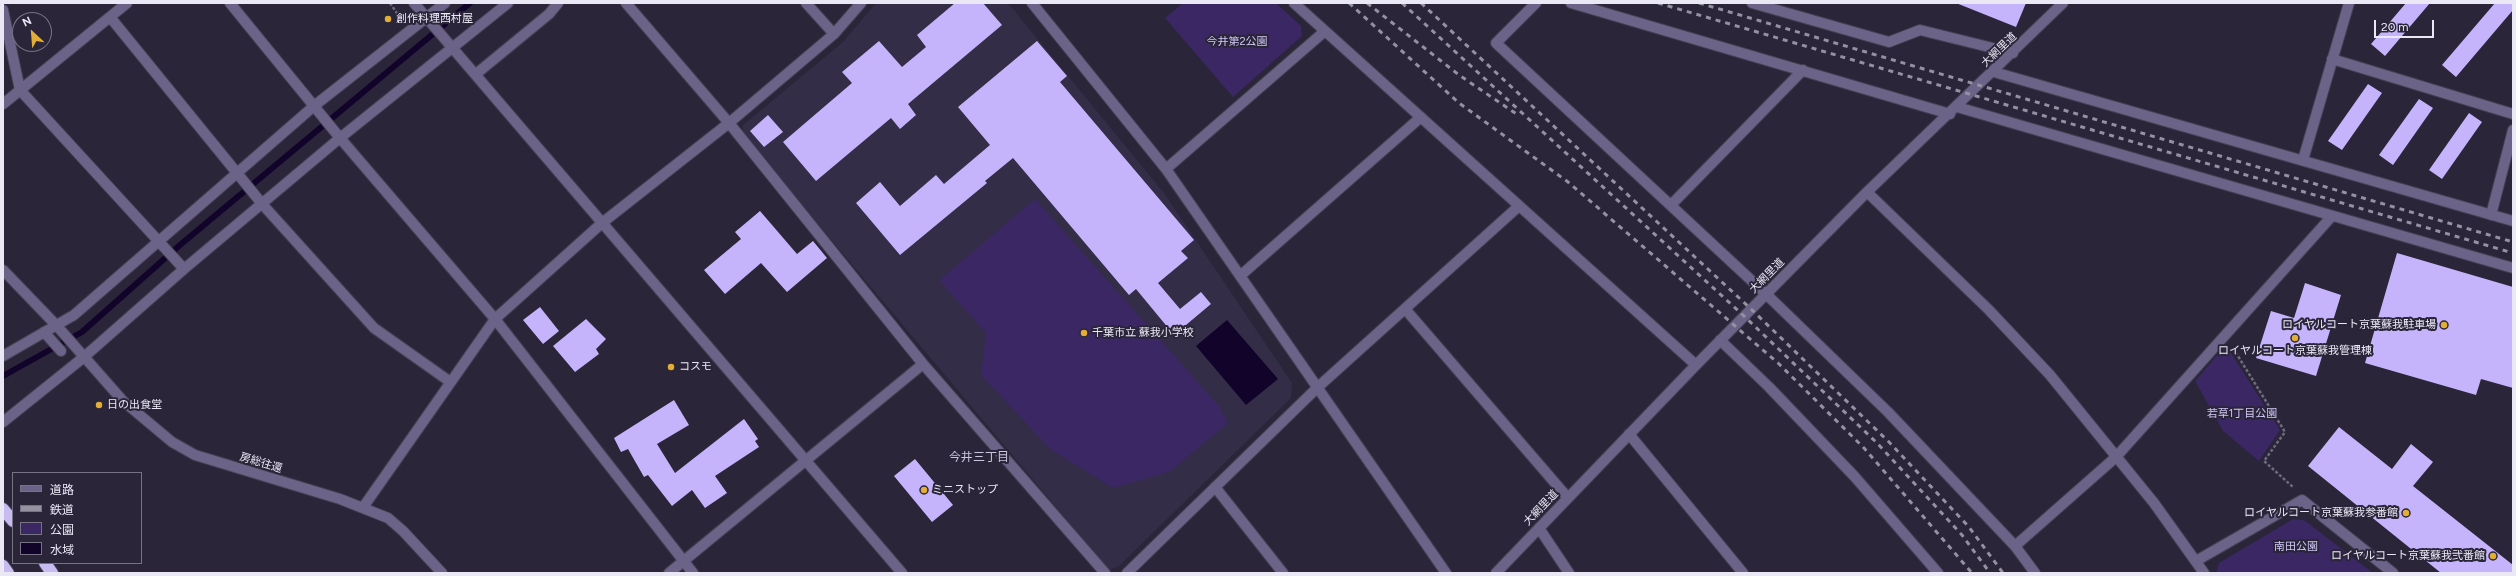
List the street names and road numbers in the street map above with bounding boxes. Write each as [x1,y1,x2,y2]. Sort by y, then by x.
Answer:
street label: 大網里道 [1979,30,2019,70]
street label: 大網里道 [1747,256,1787,296]
street label: 房総往還 [238,450,284,476]
street label: 大網里道 [1521,488,1561,528]

